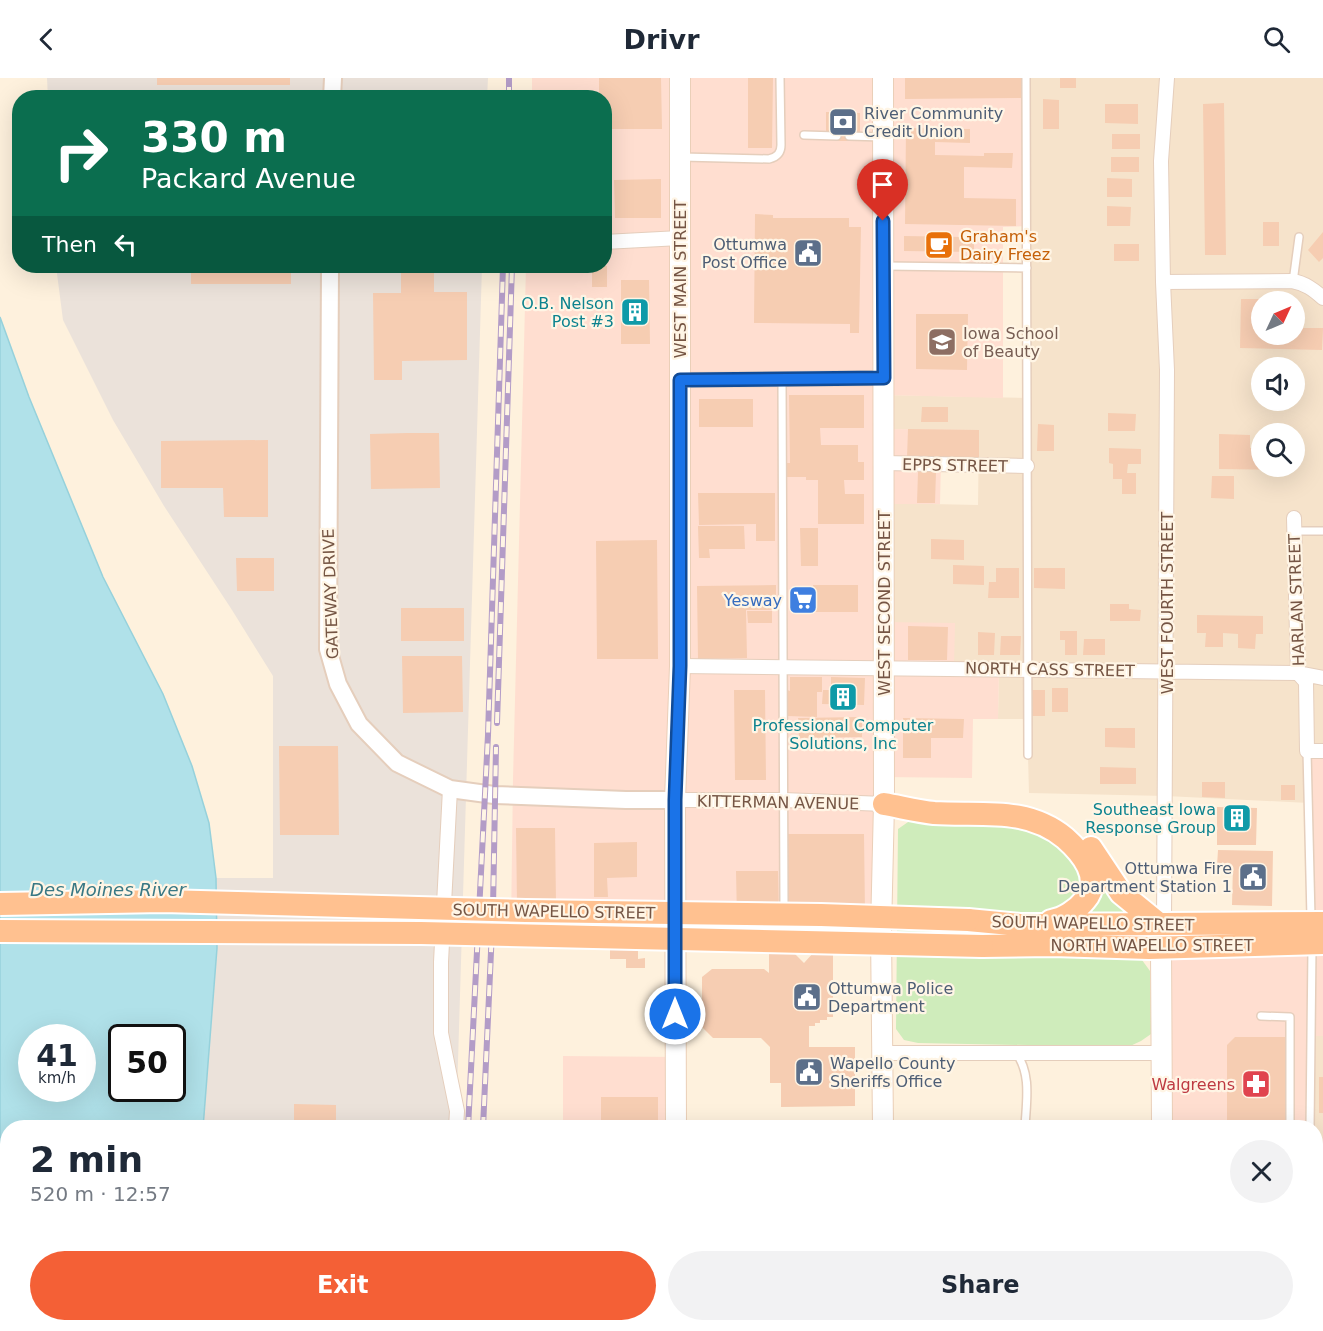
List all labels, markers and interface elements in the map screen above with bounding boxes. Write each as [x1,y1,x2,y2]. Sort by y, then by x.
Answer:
icon: back [30,23,63,56]
icon: search [1260,23,1293,56]
text: Drivr [624,24,699,55]
place label: River Community Credit Union [864,104,1003,141]
bank icon: River Community Credit Union [827,106,859,138]
text: 330 m [141,113,287,162]
icon: right [42,114,120,192]
pin [857,159,908,221]
text: Packard Avenue [141,163,356,194]
icon: arrive [866,168,899,201]
street label: WEST MAIN STREET [671,200,690,358]
place label: Graham's Dairy Freez [960,227,1050,264]
icon: left [109,228,142,261]
cafe icon: Graham's Dairy Freez [923,229,955,261]
text: Then [42,232,97,257]
place label: Ottumwa Post Office [702,235,787,272]
public building icon: Ottumwa Post Office [792,237,824,269]
north arrow [1251,291,1305,345]
map controls [1251,291,1305,477]
place label: O.B. Nelson Post #3 [521,294,614,331]
building icon: O.B. Nelson Post #3 [619,296,651,328]
place label: Iowa School of Beauty [963,324,1059,361]
school or university icon: Iowa School of Beauty [926,326,958,358]
button: sound [1251,357,1305,411]
button: search [1251,423,1305,477]
street label: EPPS STREET [902,455,1008,476]
street label: WEST SECOND STREET [875,510,894,696]
street label: WEST FOURTH STREET [1158,512,1177,694]
street label: GATEWAY DRIVE [319,528,342,660]
street label: HARLAN STREET [1285,533,1308,666]
supermarket icon: Yesway [787,584,819,616]
place label: Yesway [723,591,782,610]
street label: NORTH CASS STREET [965,659,1135,680]
building icon: Professional Computer Solutions, Inc [827,681,859,713]
place label: Professional Computer Solutions, Inc [753,716,934,753]
street label: KITTERMAN AVENUE [697,792,859,813]
place label: Southeast Iowa Response Group [1085,800,1216,837]
building icon: Southeast Iowa Response Group [1221,802,1253,834]
place label: Ottumwa Fire Department Station 1 [1058,859,1232,896]
public building icon: Ottumwa Fire Department Station 1 [1237,861,1269,893]
water label: Des Moines River [30,879,187,900]
street label: SOUTH WAPELLO STREET [452,900,656,923]
street label: SOUTH WAPELLO STREET [991,912,1195,935]
street label: NORTH WAPELLO STREET [1050,936,1254,955]
place label: Ottumwa Police Department [828,979,953,1016]
public building icon: Ottumwa Police Department [791,981,823,1013]
position arrow [643,982,707,1046]
speed limit sign: 50 [108,1024,186,1102]
text: 41 [36,1038,78,1073]
place label: Wapello County Sheriffs Office [830,1054,955,1091]
public building icon: Wapello County Sheriffs Office [793,1056,825,1088]
pharmacy icon: Walgreens [1240,1068,1272,1100]
text: km/h [38,1069,76,1087]
place label: Walgreens [1151,1075,1235,1094]
text: 2 min [30,1139,143,1180]
button: close [1230,1140,1293,1203]
text: 520 m · 12:57 [30,1182,171,1206]
button: Exit [30,1251,656,1320]
button: Share [668,1251,1293,1320]

